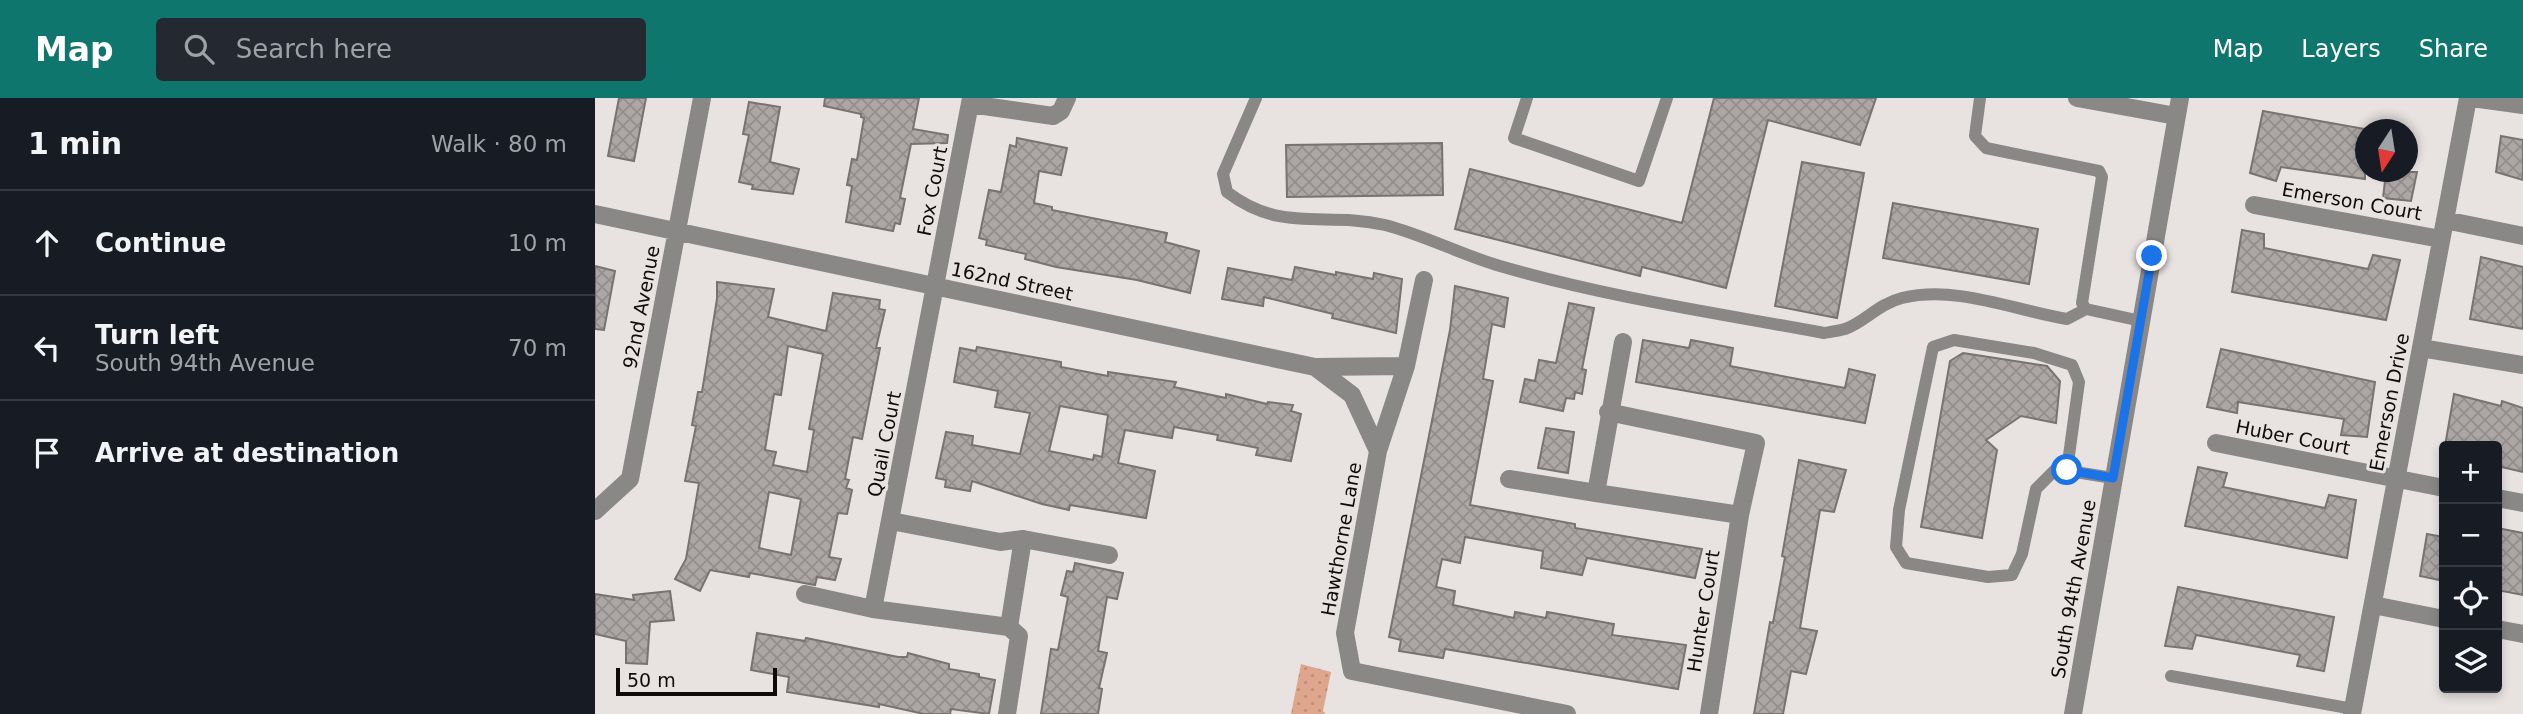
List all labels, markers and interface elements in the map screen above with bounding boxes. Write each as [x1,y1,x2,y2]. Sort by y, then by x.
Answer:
search box [156,18,646,81]
text: Map [35,30,114,69]
icon: search [180,30,218,68]
text: Search here [236,34,392,64]
text: Map [2213,35,2263,63]
text: Layers [2301,35,2381,63]
text: Share [2419,35,2488,63]
north arrow [2355,119,2418,182]
text: 1 min [28,126,122,161]
text: Walk · 80 m [431,131,567,157]
street label: Fox Court [913,144,951,238]
street label: Emerson Court [2280,178,2424,224]
icon: ahead [28,224,66,262]
text: Continue [95,228,226,258]
text: 10 m [508,230,567,256]
route end [2136,240,2167,271]
street label: 92nd Avenue [618,244,664,370]
street label: 162nd Street [949,257,1075,305]
text: Turn left [95,320,219,350]
icon: left [28,329,66,367]
street label: Emerson Drive [2365,331,2413,473]
text: 70 m [508,335,567,361]
text: South 94th Avenue [95,350,315,376]
street label: Quail Court [863,389,905,499]
street label: Huber Court [2234,415,2352,459]
icon: arrive [28,434,66,472]
text: Arrive at destination [95,438,399,468]
map controls [2439,441,2502,693]
button: + [2439,441,2502,504]
route start [2051,454,2082,485]
street label: Hawthorne Lane [1317,460,1365,618]
street label: South 94th Avenue [2046,498,2100,680]
button: − [2439,504,2502,567]
street label: Hunter Court [1682,548,1724,674]
button: locate [2439,567,2502,630]
button: layers [2439,630,2502,693]
scale bar [616,665,777,697]
text: 50 m [627,669,676,691]

